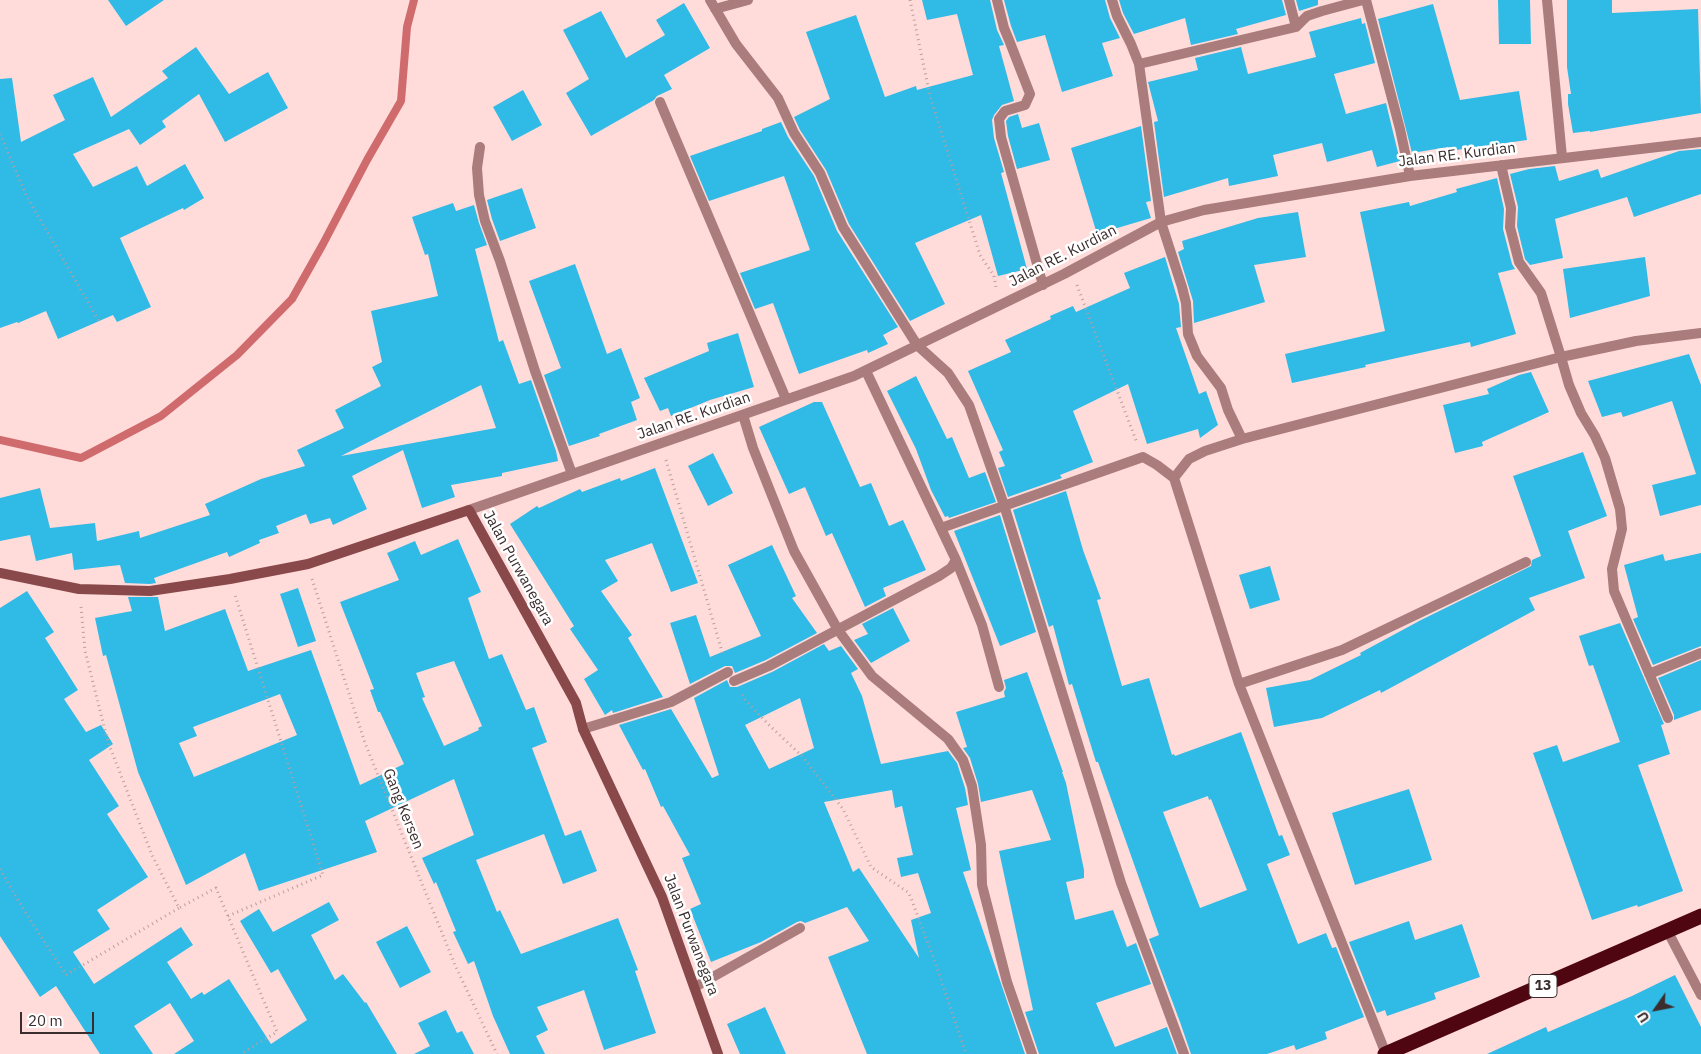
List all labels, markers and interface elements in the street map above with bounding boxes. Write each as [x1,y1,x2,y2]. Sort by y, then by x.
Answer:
street label: Jalan RE. Kurdian [1397,139,1517,171]
street label: Jalan RE. Kurdian [1006,221,1120,291]
street label: Jalan RE. Kurdian [635,388,753,444]
street label: Jalan Purwanegara [479,507,557,629]
street label: Gang Kersen [379,766,427,852]
street label: Jalan Purwanegara [660,872,722,998]
road number: 13 [1529,974,1557,998]
north arrow [1631,984,1681,1034]
scale bar [22,1002,96,1034]
text: U [1633,1008,1654,1026]
text: 20 m [28,1011,63,1030]

